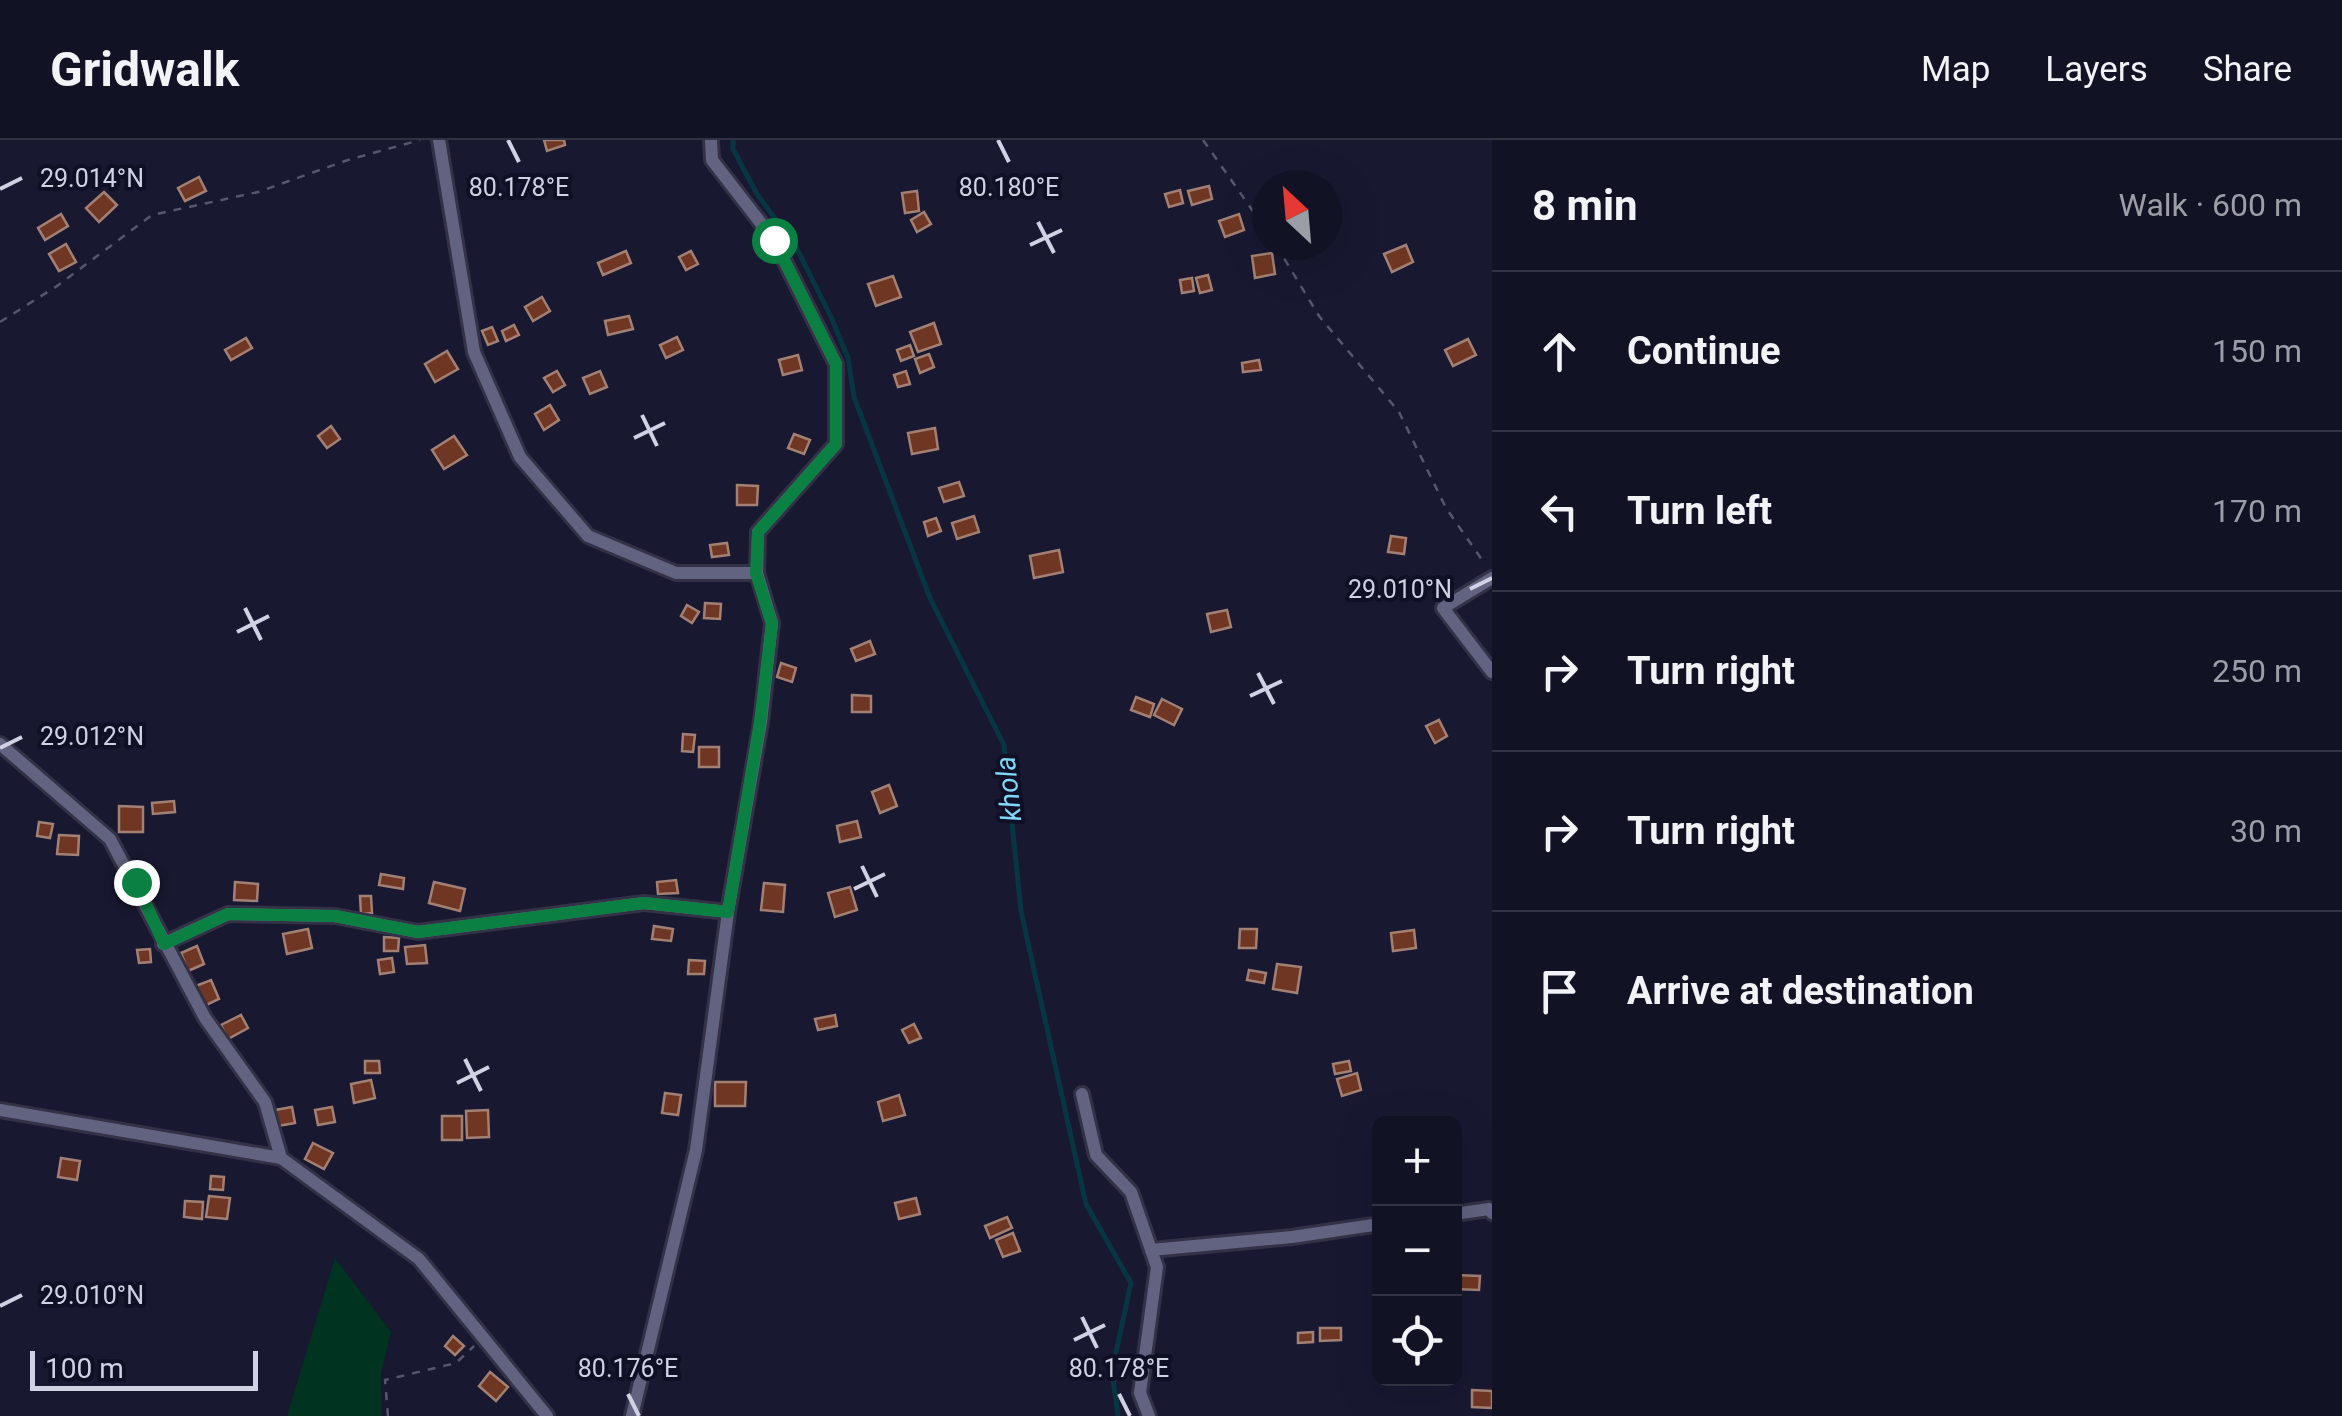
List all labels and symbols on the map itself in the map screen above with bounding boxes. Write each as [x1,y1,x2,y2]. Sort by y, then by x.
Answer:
text: 29.014°N [40,164,144,193]
north arrow [1252,170,1342,260]
text: 80.178°E [469,173,569,202]
text: 80.180°E [959,173,1059,202]
route start [752,218,798,264]
text: 29.010°N [1348,575,1452,604]
text: 29.012°N [40,722,144,751]
water label: khola [989,755,1028,823]
route end [114,860,160,906]
text: 29.010°N [40,1281,144,1310]
scale bar [30,1346,258,1390]
text: 80.176°E [578,1354,678,1383]
text: 80.178°E [1069,1354,1169,1383]

